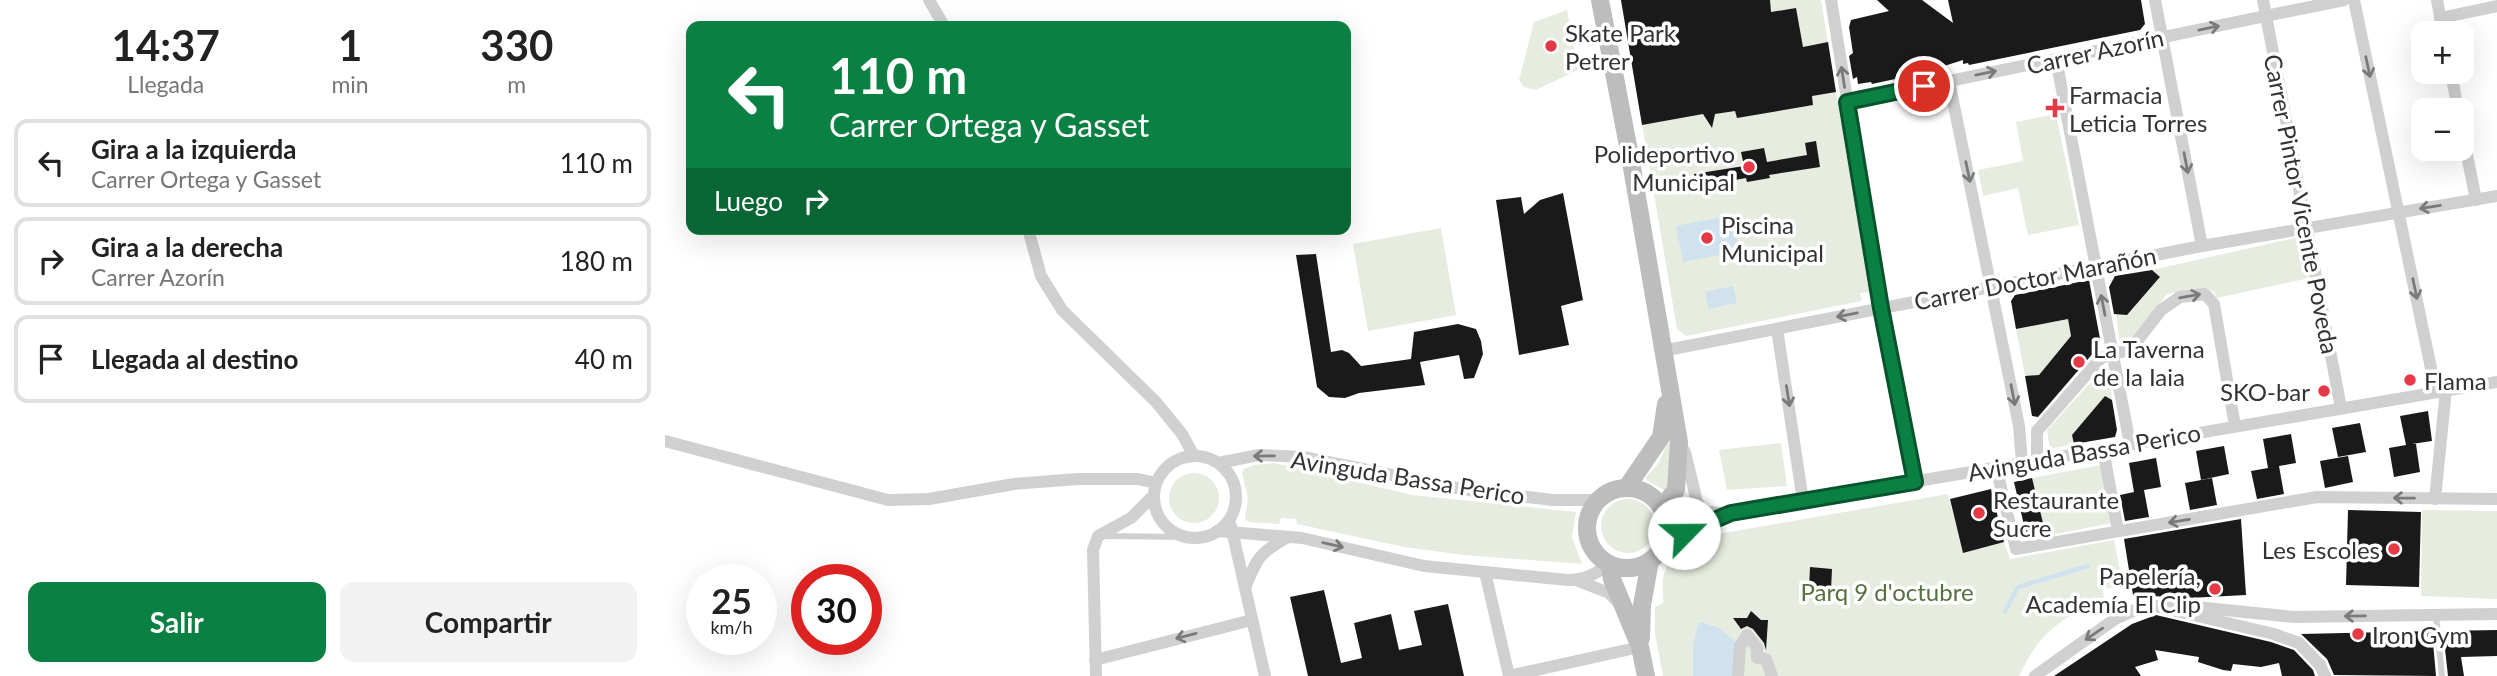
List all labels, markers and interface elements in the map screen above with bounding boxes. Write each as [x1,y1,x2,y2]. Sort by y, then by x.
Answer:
place label: Skate Park Petrer [1565,18,1677,75]
text: 14:37 [112,20,220,70]
text: 1 [338,20,362,70]
text: 330 [480,20,553,70]
one-way arrow [2197,20,2220,34]
map controls [2411,21,2474,161]
button: + [2411,21,2474,84]
street label: Carrer Azorín [2024,22,2166,80]
marker: Skate Park Petrer [1543,38,1559,54]
text: 110 m [829,46,967,104]
icon: left [714,49,805,140]
street label: Carrer Pintor Vicente Poveda [2259,52,2345,356]
one-way arrow [2362,55,2376,78]
pin [1894,56,1954,116]
one-way arrow [1836,66,1849,89]
one-way arrow [1974,66,1997,80]
icon: arrive [1905,67,1943,105]
text: Llegada [127,70,204,98]
text: min [331,70,369,98]
text: m [507,70,526,98]
place label: Farmacia Leticia Torres [2069,80,2207,137]
button: − [2411,98,2474,161]
marker: Farmacia Leticia Torres [2047,100,2063,116]
text: Carrer Ortega y Gasset [829,105,1149,144]
text: Gira a la izquierda [91,133,297,165]
place label: Polideportivo Municipal [1594,139,1735,196]
icon: left [32,144,70,182]
text: 110 m [560,147,633,179]
one-way arrow [2180,151,2193,174]
marker: Polideportivo Municipal [1741,159,1757,175]
one-way arrow [1961,160,1975,183]
text: Carrer Ortega y Gasset [91,165,321,193]
icon: right [797,182,835,220]
text: Luego [714,185,783,217]
one-way arrow [2419,201,2442,214]
place label: Piscina Municipal [1721,210,1824,267]
marker: Piscina Municipal [1699,230,1715,246]
text: Gira a la derecha [91,231,283,263]
street label: Carrer Doctor Marañón [1911,240,2159,316]
icon: right [32,242,70,280]
text: 180 m [560,245,633,277]
text: Carrer Azorín [91,263,225,291]
one-way arrow [2408,277,2422,300]
one-way arrow [2178,289,2201,302]
one-way arrow [2096,294,2109,317]
one-way arrow [1836,309,1859,322]
place label: La Taverna de la Iaia [2093,334,2205,391]
icon: arrive [32,340,70,378]
text: Llegada al destino [91,343,298,375]
text: 40 m [575,343,633,375]
marker: La Taverna de la Iaia [2071,354,2087,370]
place label: Flama [2424,366,2487,395]
marker: Flama [2402,372,2418,388]
place label: SKO-bar [2220,377,2310,406]
one-way arrow [2006,383,2020,406]
marker: SKO-bar [2316,383,2332,399]
one-way arrow [1781,384,1794,407]
street label: Avinguda Bassa Perico [1965,417,2203,487]
street label: Avinguda Bassa Perico [1289,444,1527,510]
one-way arrow [1253,449,1276,463]
place label: Restaurante Sucre [1993,485,2119,542]
one-way arrow [2393,491,2416,505]
position arrow [1647,496,1721,570]
marker: Restaurante Sucre [1971,505,1987,521]
one-way arrow [2168,515,2191,528]
place label: Les Escoles [2262,535,2380,564]
one-way arrow [1321,539,1344,553]
marker: Les Escoles [2386,541,2402,557]
place label: Papelería, Academía El Clip [2026,561,2201,618]
speed limit sign: 30 [791,564,882,655]
park label: Parq 9 d'octubre [1800,577,1974,606]
text: 25 [711,579,752,621]
marker: Papelería, Academía El Clip [2207,581,2223,597]
button: Salir [28,582,326,662]
button: Compartir [340,582,637,662]
one-way arrow [2344,609,2367,623]
text: km/h [710,616,753,638]
place label: Iron Gym [2372,620,2469,649]
marker: Iron Gym [2350,626,2366,642]
one-way arrow [2085,627,2104,641]
one-way arrow [1175,631,1197,644]

